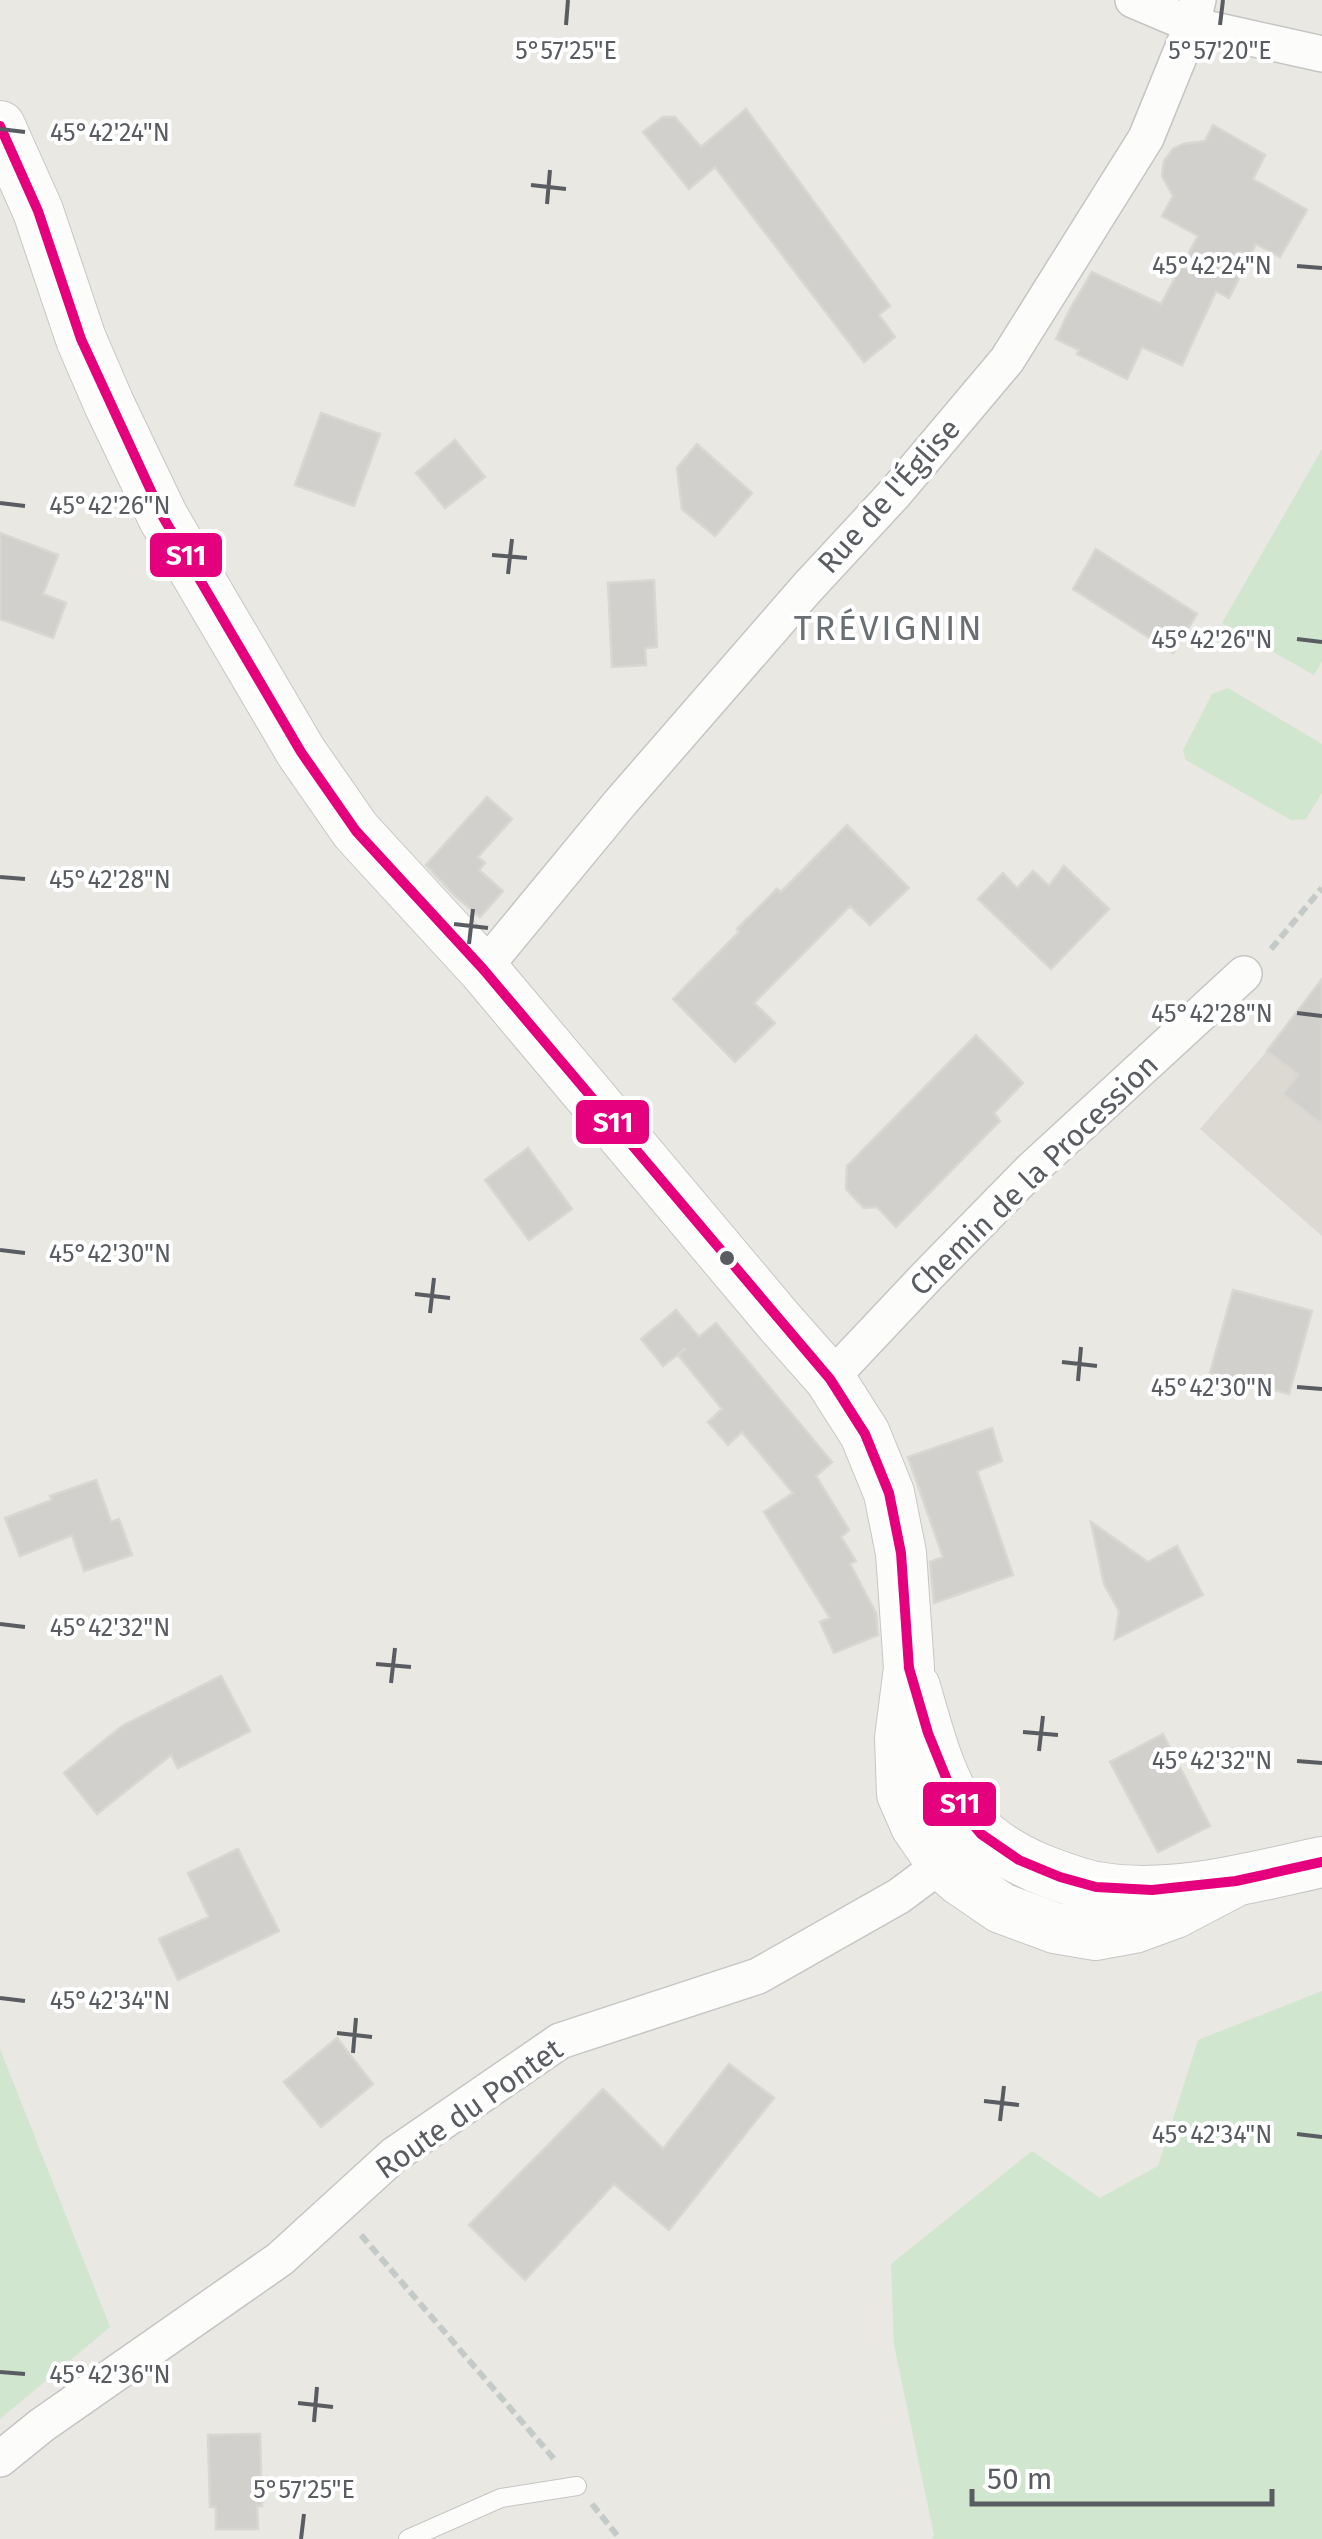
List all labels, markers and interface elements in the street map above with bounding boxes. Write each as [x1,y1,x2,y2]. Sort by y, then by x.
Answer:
text: 5°57'25"E [515,36,617,66]
text: 5°57'20"E [1168,36,1272,66]
text: 45°42'24"N [50,118,170,148]
text: 45°42'24"N [1152,251,1272,281]
street label: Rue de l'Église [810,411,968,581]
text: 45°42'26"N [49,491,171,521]
line badge: S11 [148,531,224,579]
text: S11 [166,539,206,572]
district label: TRÉVIGNIN [794,607,984,649]
text: 45°42'26"N [1151,625,1273,655]
text: 45°42'28"N [49,865,171,895]
text: 45°42'28"N [1151,999,1273,1029]
street label: Chemin de la Procession [902,1047,1166,1303]
line badge: S11 [574,1098,651,1146]
text: S11 [593,1106,633,1139]
text: 45°42'30"N [49,1239,171,1269]
unlabelled marker [717,1248,737,1268]
text: 45°42'30"N [1151,1373,1273,1403]
text: 45°42'32"N [50,1613,170,1643]
text: 45°42'32"N [1152,1746,1272,1776]
line badge: S11 [921,1780,998,1828]
text: S11 [940,1787,980,1820]
text: 45°42'34"N [50,1986,170,2016]
street label: Route du Pontet [369,2031,570,2187]
text: 45°42'34"N [1152,2120,1272,2150]
text: 45°42'36"N [49,2360,171,2390]
scale bar [972,2444,1272,2506]
text: 50 m [987,2461,1052,2497]
text: 5°57'25"E [253,2475,355,2505]

